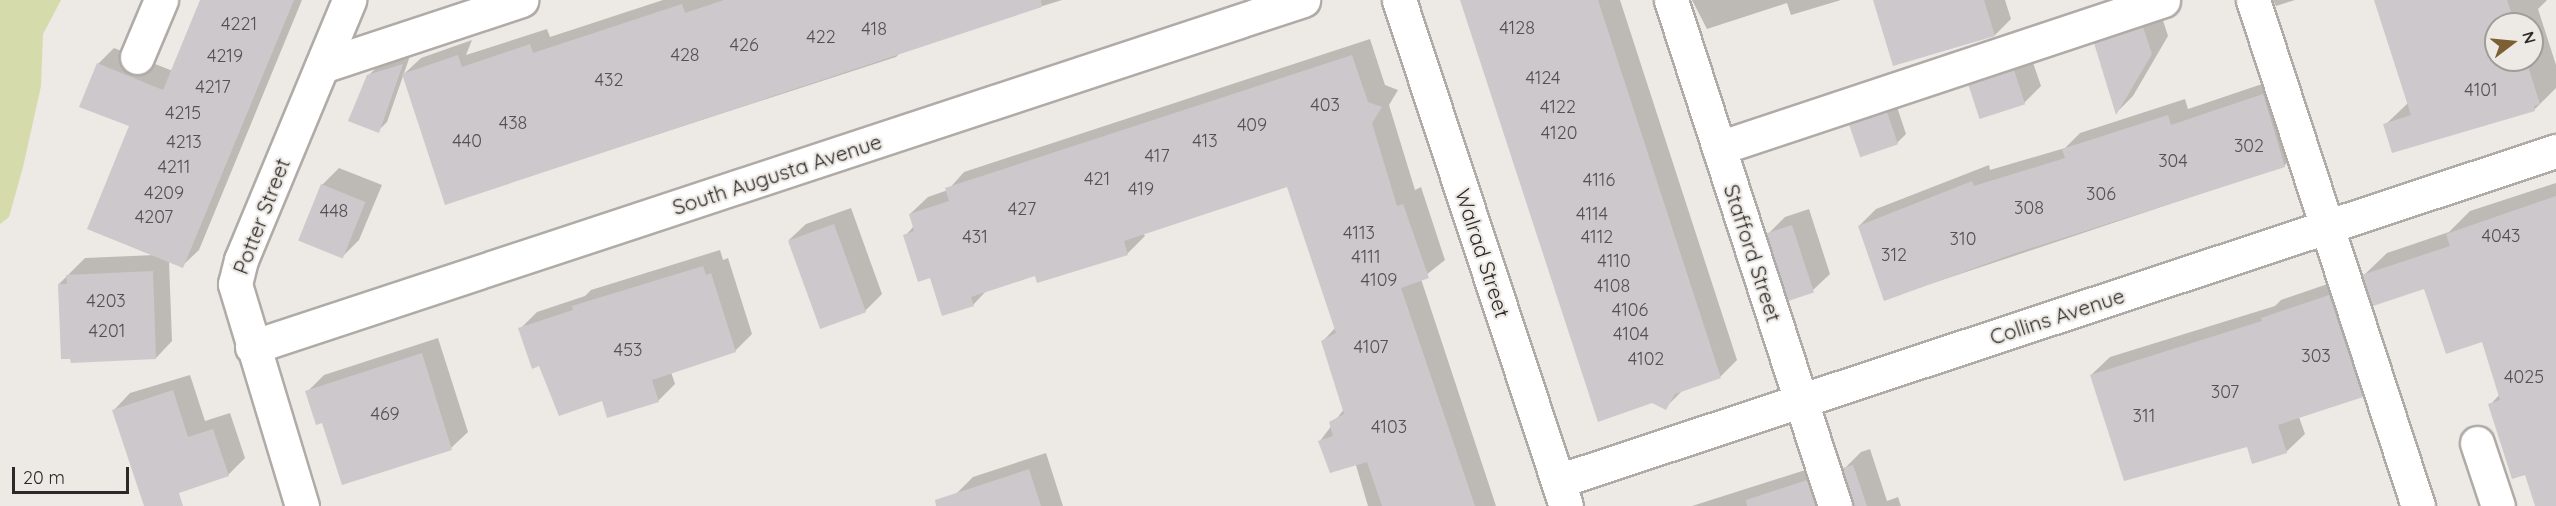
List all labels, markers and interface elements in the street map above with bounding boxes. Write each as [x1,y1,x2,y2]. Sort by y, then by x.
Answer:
north arrow [2484,12,2544,72]
house number: 4221 [221,13,257,35]
house number: 4128 [1499,17,1535,39]
house number: 418 [861,18,887,40]
house number: 422 [806,26,836,48]
text: N [2518,29,2541,46]
house number: 426 [729,34,759,56]
house number: 428 [670,44,700,66]
house number: 4219 [207,45,243,67]
house number: 4124 [1525,67,1561,89]
house number: 432 [595,69,623,91]
house number: 4217 [195,76,231,98]
house number: 4101 [2464,79,2498,101]
house number: 403 [1310,94,1340,116]
house number: 4122 [1540,96,1576,118]
house number: 4215 [165,102,201,124]
house number: 438 [499,112,527,134]
house number: 409 [1237,114,1267,136]
house number: 4120 [1541,122,1577,144]
street label: South Augusta Avenue [669,128,885,220]
house number: 440 [452,130,482,152]
house number: 413 [1192,130,1218,152]
house number: 4213 [166,131,202,153]
house number: 302 [2234,135,2264,157]
house number: 417 [1144,145,1170,167]
house number: 304 [2158,150,2188,172]
street label: Potter Street [227,154,295,278]
house number: 4211 [158,156,190,178]
house number: 421 [1084,168,1110,190]
house number: 4116 [1583,169,1615,191]
house number: 419 [1128,178,1154,200]
street label: Stafford Street [1719,181,1787,325]
house number: 4209 [144,182,184,204]
house number: 306 [2086,183,2116,205]
street label: Walrad Street [1450,185,1516,321]
house number: 308 [2014,197,2044,219]
house number: 427 [1008,198,1036,220]
house number: 448 [320,200,348,222]
house number: 4114 [1576,203,1608,225]
house number: 4207 [135,206,173,228]
house number: 4113 [1343,222,1375,244]
house number: 4043 [2481,225,2521,247]
house number: 431 [962,226,988,248]
house number: 4112 [1581,226,1613,248]
house number: 310 [1950,228,1976,250]
house number: 312 [1881,244,1907,266]
house number: 4111 [1351,246,1381,268]
house number: 4110 [1597,250,1631,272]
house number: 4109 [1361,269,1397,291]
house number: 4108 [1594,275,1630,297]
street label: Collins Avenue [1986,282,2128,350]
house number: 4203 [86,290,126,312]
house number: 4106 [1612,299,1648,321]
house number: 4201 [89,320,125,342]
house number: 4104 [1613,323,1649,345]
house number: 4107 [1354,336,1388,358]
house number: 453 [614,339,642,361]
house number: 303 [2301,345,2331,367]
house number: 4102 [1628,348,1664,370]
house number: 4025 [2504,366,2544,388]
house number: 307 [2211,381,2239,403]
house number: 469 [370,403,400,425]
house number: 311 [2133,405,2155,427]
house number: 4103 [1371,416,1407,438]
scale bar [15,455,132,493]
text: 20 m [23,466,65,489]

